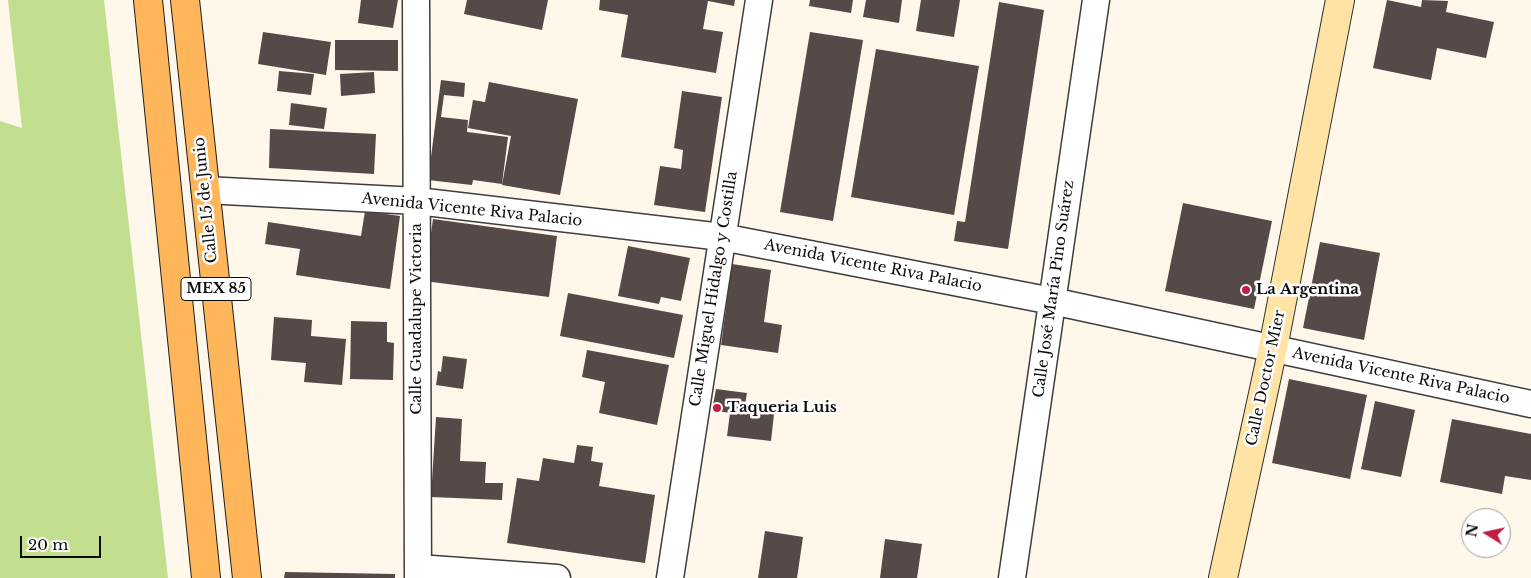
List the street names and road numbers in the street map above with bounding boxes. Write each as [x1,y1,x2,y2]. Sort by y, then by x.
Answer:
street label: Calle 15 de Junio [190,136,222,264]
street label: Calle Miguel Hidalgo y Costilla [686,170,742,408]
street label: Calle José María Pino Suárez [1030,179,1078,399]
street label: Avenida Vicente Riva Palacio [361,189,583,231]
street label: Calle Guadalupe Victoria [408,223,426,415]
street label: Avenida Vicente Riva Palacio [762,236,984,296]
road number: MEX 85 [181,278,251,300]
street label: Calle Doctor Mier [1243,309,1289,447]
street label: Avenida Vicente Riva Palacio [1291,344,1511,408]

